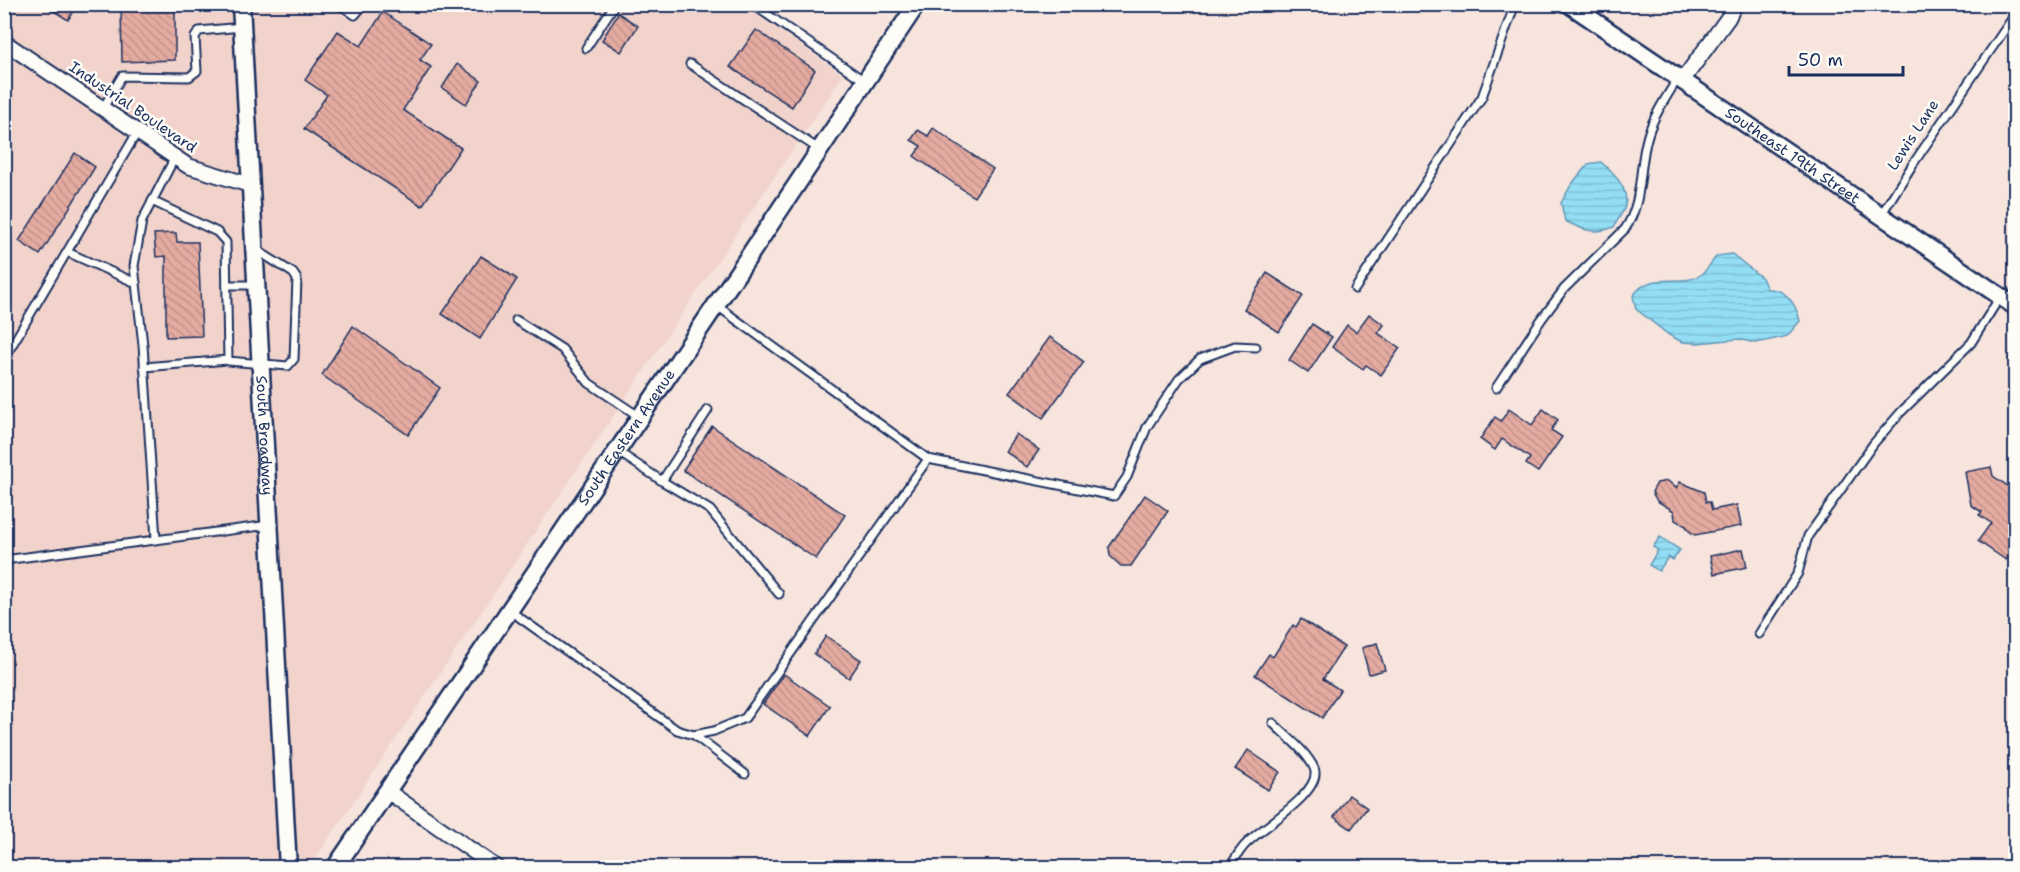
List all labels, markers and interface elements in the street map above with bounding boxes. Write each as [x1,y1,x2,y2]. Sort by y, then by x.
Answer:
scale bar [1789,39,1903,77]
text: 50 m [1798,48,1843,72]
street label: Industrial Boulevard [65,57,201,157]
street label: Lewis Lane [1883,96,1943,174]
street label: Southeast 19th Street [1721,103,1864,208]
street label: South Eastern Avenue [573,365,680,509]
street label: South Broadway [251,375,278,496]

